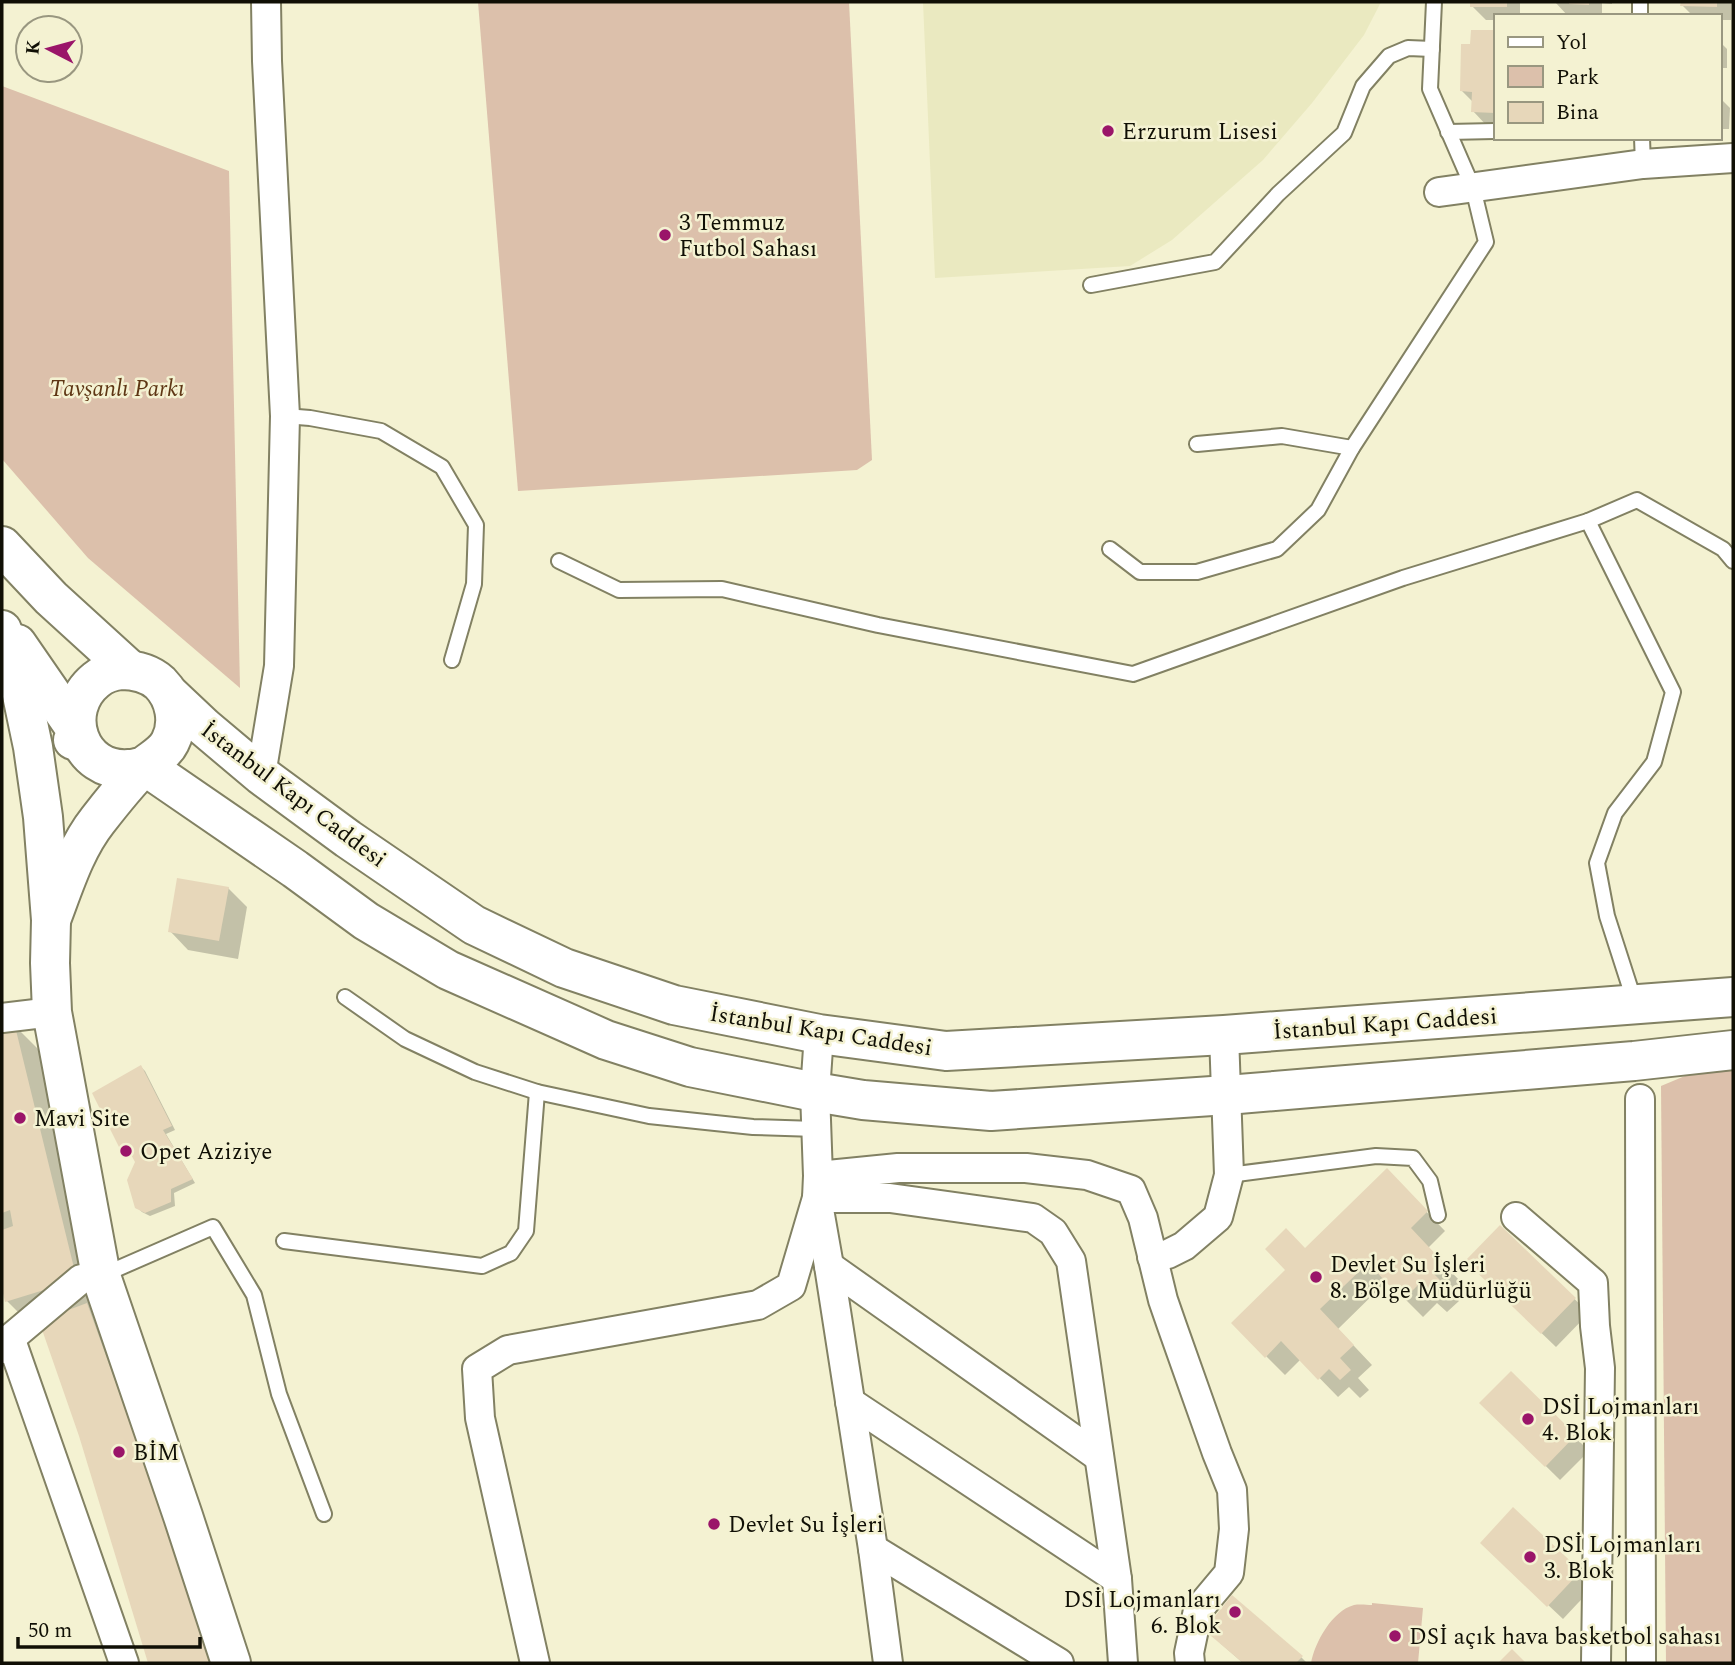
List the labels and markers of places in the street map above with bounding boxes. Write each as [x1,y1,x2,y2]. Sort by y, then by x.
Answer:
place label: Erzurum Lisesi [1122,115,1278,150]
marker: Erzurum Lisesi [1100,123,1116,139]
place label: 3 Temmuz Futbol Sahası [679,206,817,267]
marker: 3 Temmuz Futbol Sahası [657,227,673,243]
place label: Mavi Site [34,1102,130,1137]
marker: Mavi Site [12,1110,28,1126]
place label: Opet Aziziye [140,1135,272,1170]
marker: Opet Aziziye [118,1143,134,1159]
place label: Devlet Su İşleri 8. Bölge Müdürlüğü [1330,1248,1532,1309]
marker: Devlet Su İşleri 8. Bölge Müdürlüğü [1308,1269,1324,1285]
place label: DSİ Lojmanları 4. Blok [1542,1390,1700,1451]
marker: DSİ Lojmanları 4. Blok [1520,1411,1536,1427]
place label: BİM [133,1436,179,1471]
marker: BİM [111,1444,127,1460]
place label: Devlet Su İşleri [728,1508,884,1543]
marker: Devlet Su İşleri [706,1516,722,1532]
place label: DSİ Lojmanları 3. Blok [1544,1528,1702,1589]
marker: DSİ Lojmanları 3. Blok [1522,1549,1538,1565]
place label: DSİ Lojmanları 6. Blok [1063,1583,1221,1644]
marker: DSİ Lojmanları 6. Blok [1227,1604,1243,1620]
place label: DSİ açık hava basketbol sahası [1409,1620,1721,1655]
marker: DSİ açık hava basketbol sahası [1387,1628,1403,1644]

